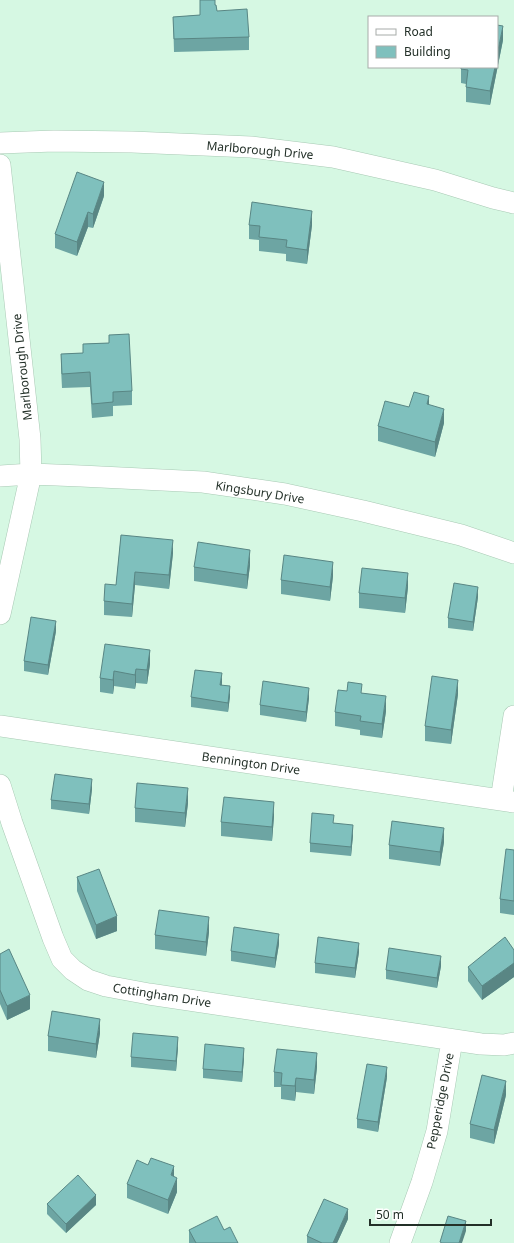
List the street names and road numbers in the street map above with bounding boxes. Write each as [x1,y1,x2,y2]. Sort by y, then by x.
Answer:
street label: Marlborough Drive [206,137,314,163]
street label: Marlborough Drive [8,313,36,421]
street label: Kingsbury Drive [214,477,306,507]
street label: Bennington Drive [201,748,301,778]
street label: Cottingham Drive [111,979,213,1011]
street label: Pepperidge Drive [422,1051,458,1151]

